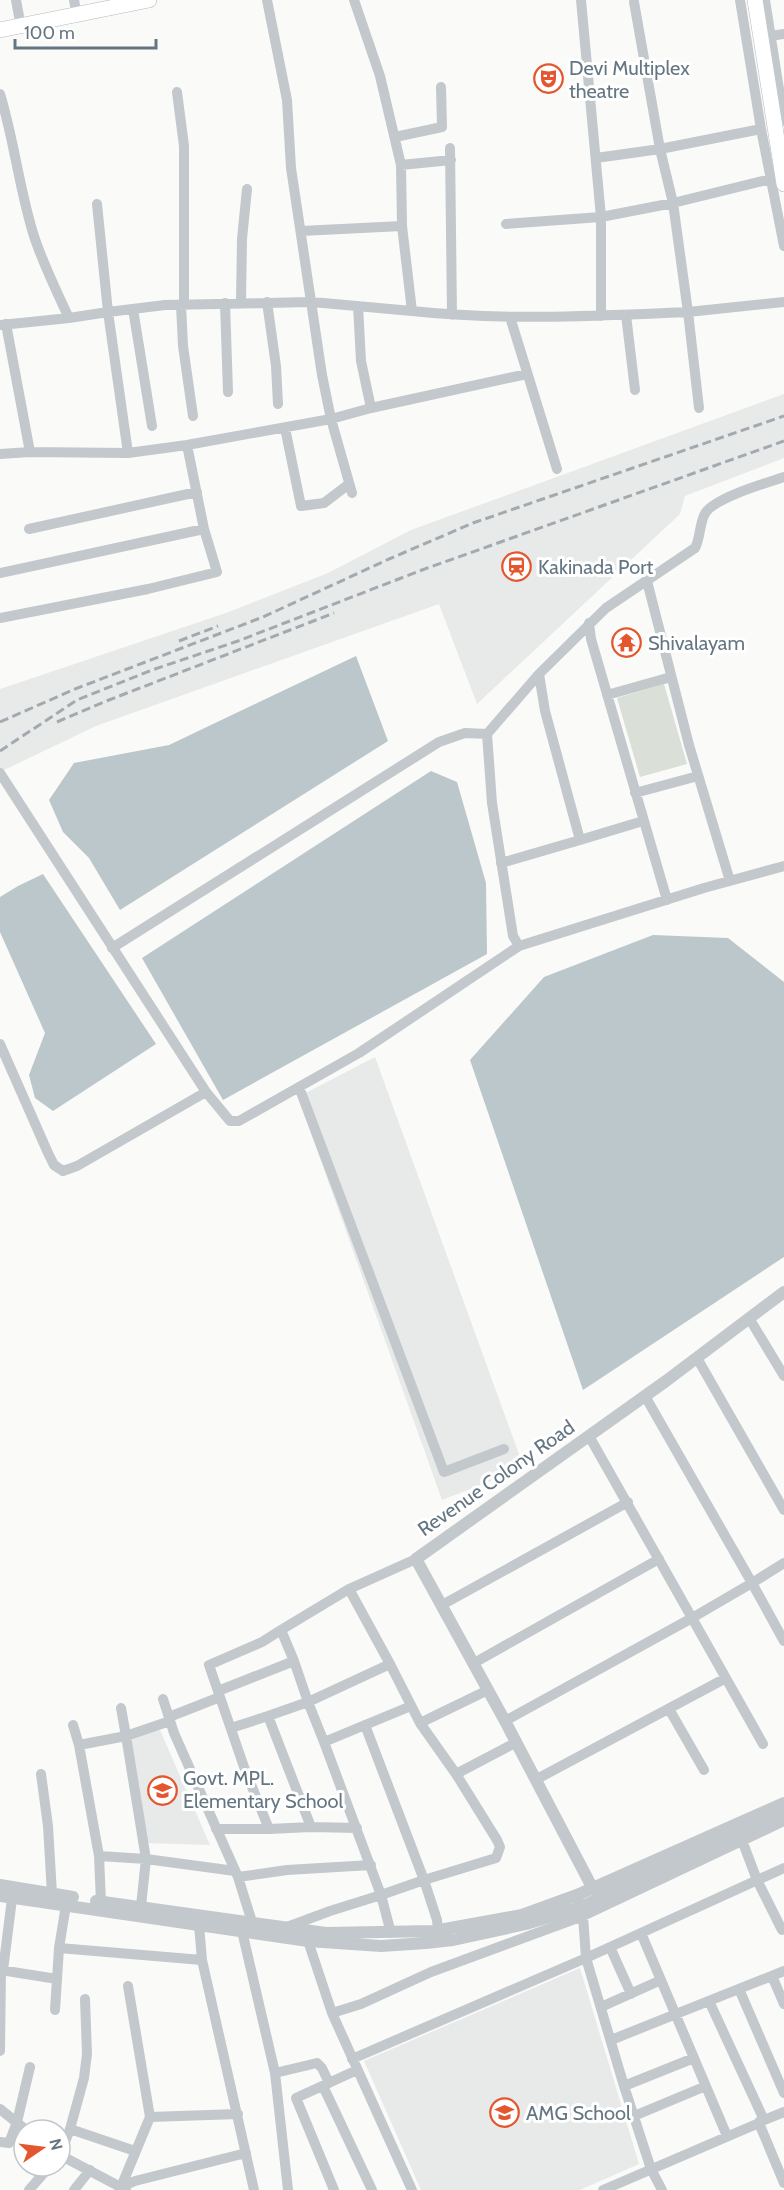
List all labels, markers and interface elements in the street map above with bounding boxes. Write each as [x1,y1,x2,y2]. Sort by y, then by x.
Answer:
scale bar [15,12,156,50]
text: 100 m [24,22,75,44]
place label: Devi Multiplex theatre [569,56,690,103]
theatre icon: Devi Multiplex theatre [532,63,564,95]
station icon: Kakinada Port [501,551,533,583]
place label: Kakinada Port [538,555,654,579]
temple icon: Shivalayam [611,627,643,659]
place label: Shivalayam [648,631,745,655]
street label: Revenue Colony Road [413,1415,579,1541]
place label: Govt. MPL. Elementary School [183,1766,344,1813]
school or university icon: Govt. MPL. Elementary School [146,1774,178,1806]
school or university icon: AMG School [489,2097,521,2129]
place label: AMG School [526,2101,631,2125]
north arrow [12,2118,72,2178]
text: N [45,2137,67,2152]

